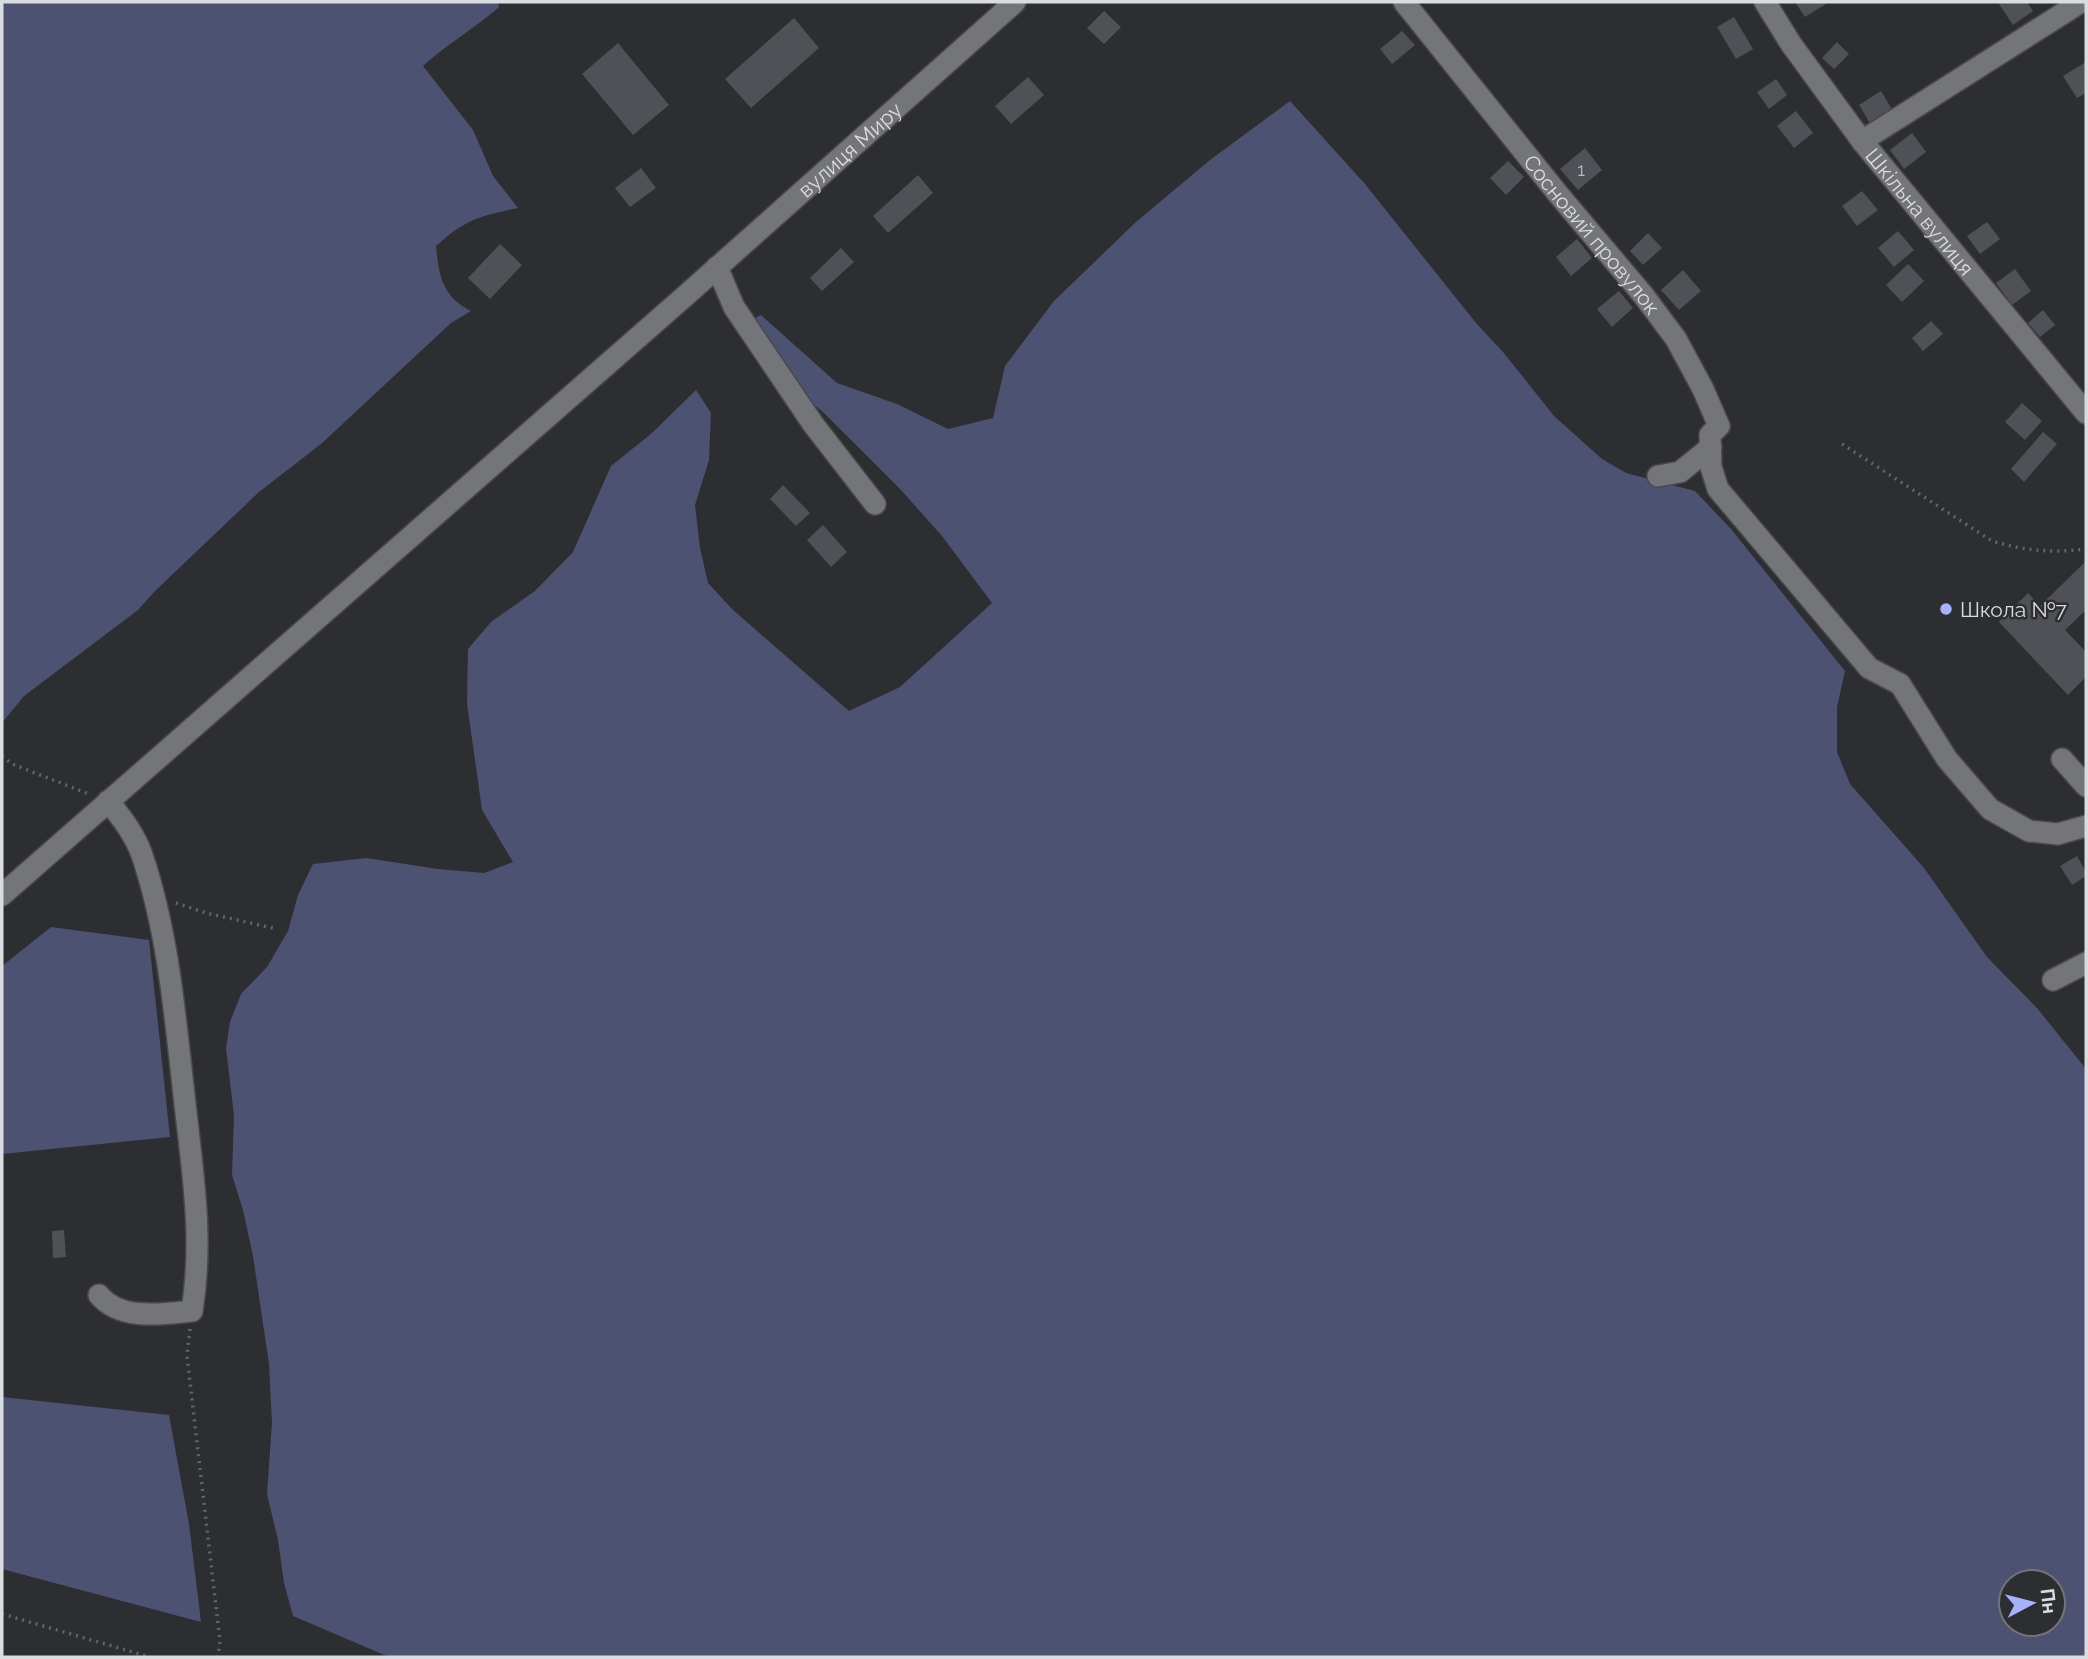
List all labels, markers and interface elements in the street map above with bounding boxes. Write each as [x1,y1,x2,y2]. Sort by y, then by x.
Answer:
street label: вулиця Миру [793,97,907,202]
street label: Шкільна вулиця [1861,143,1980,280]
street label: Сосновий провулок [1519,149,1666,319]
house number: 1 [1577,159,1585,180]
place label: Школа №7 [1960,597,2067,622]
marker: Школа №7 [1938,601,1954,617]
north arrow [1997,1568,2067,1638]
text: Пн [2036,1587,2061,1615]

